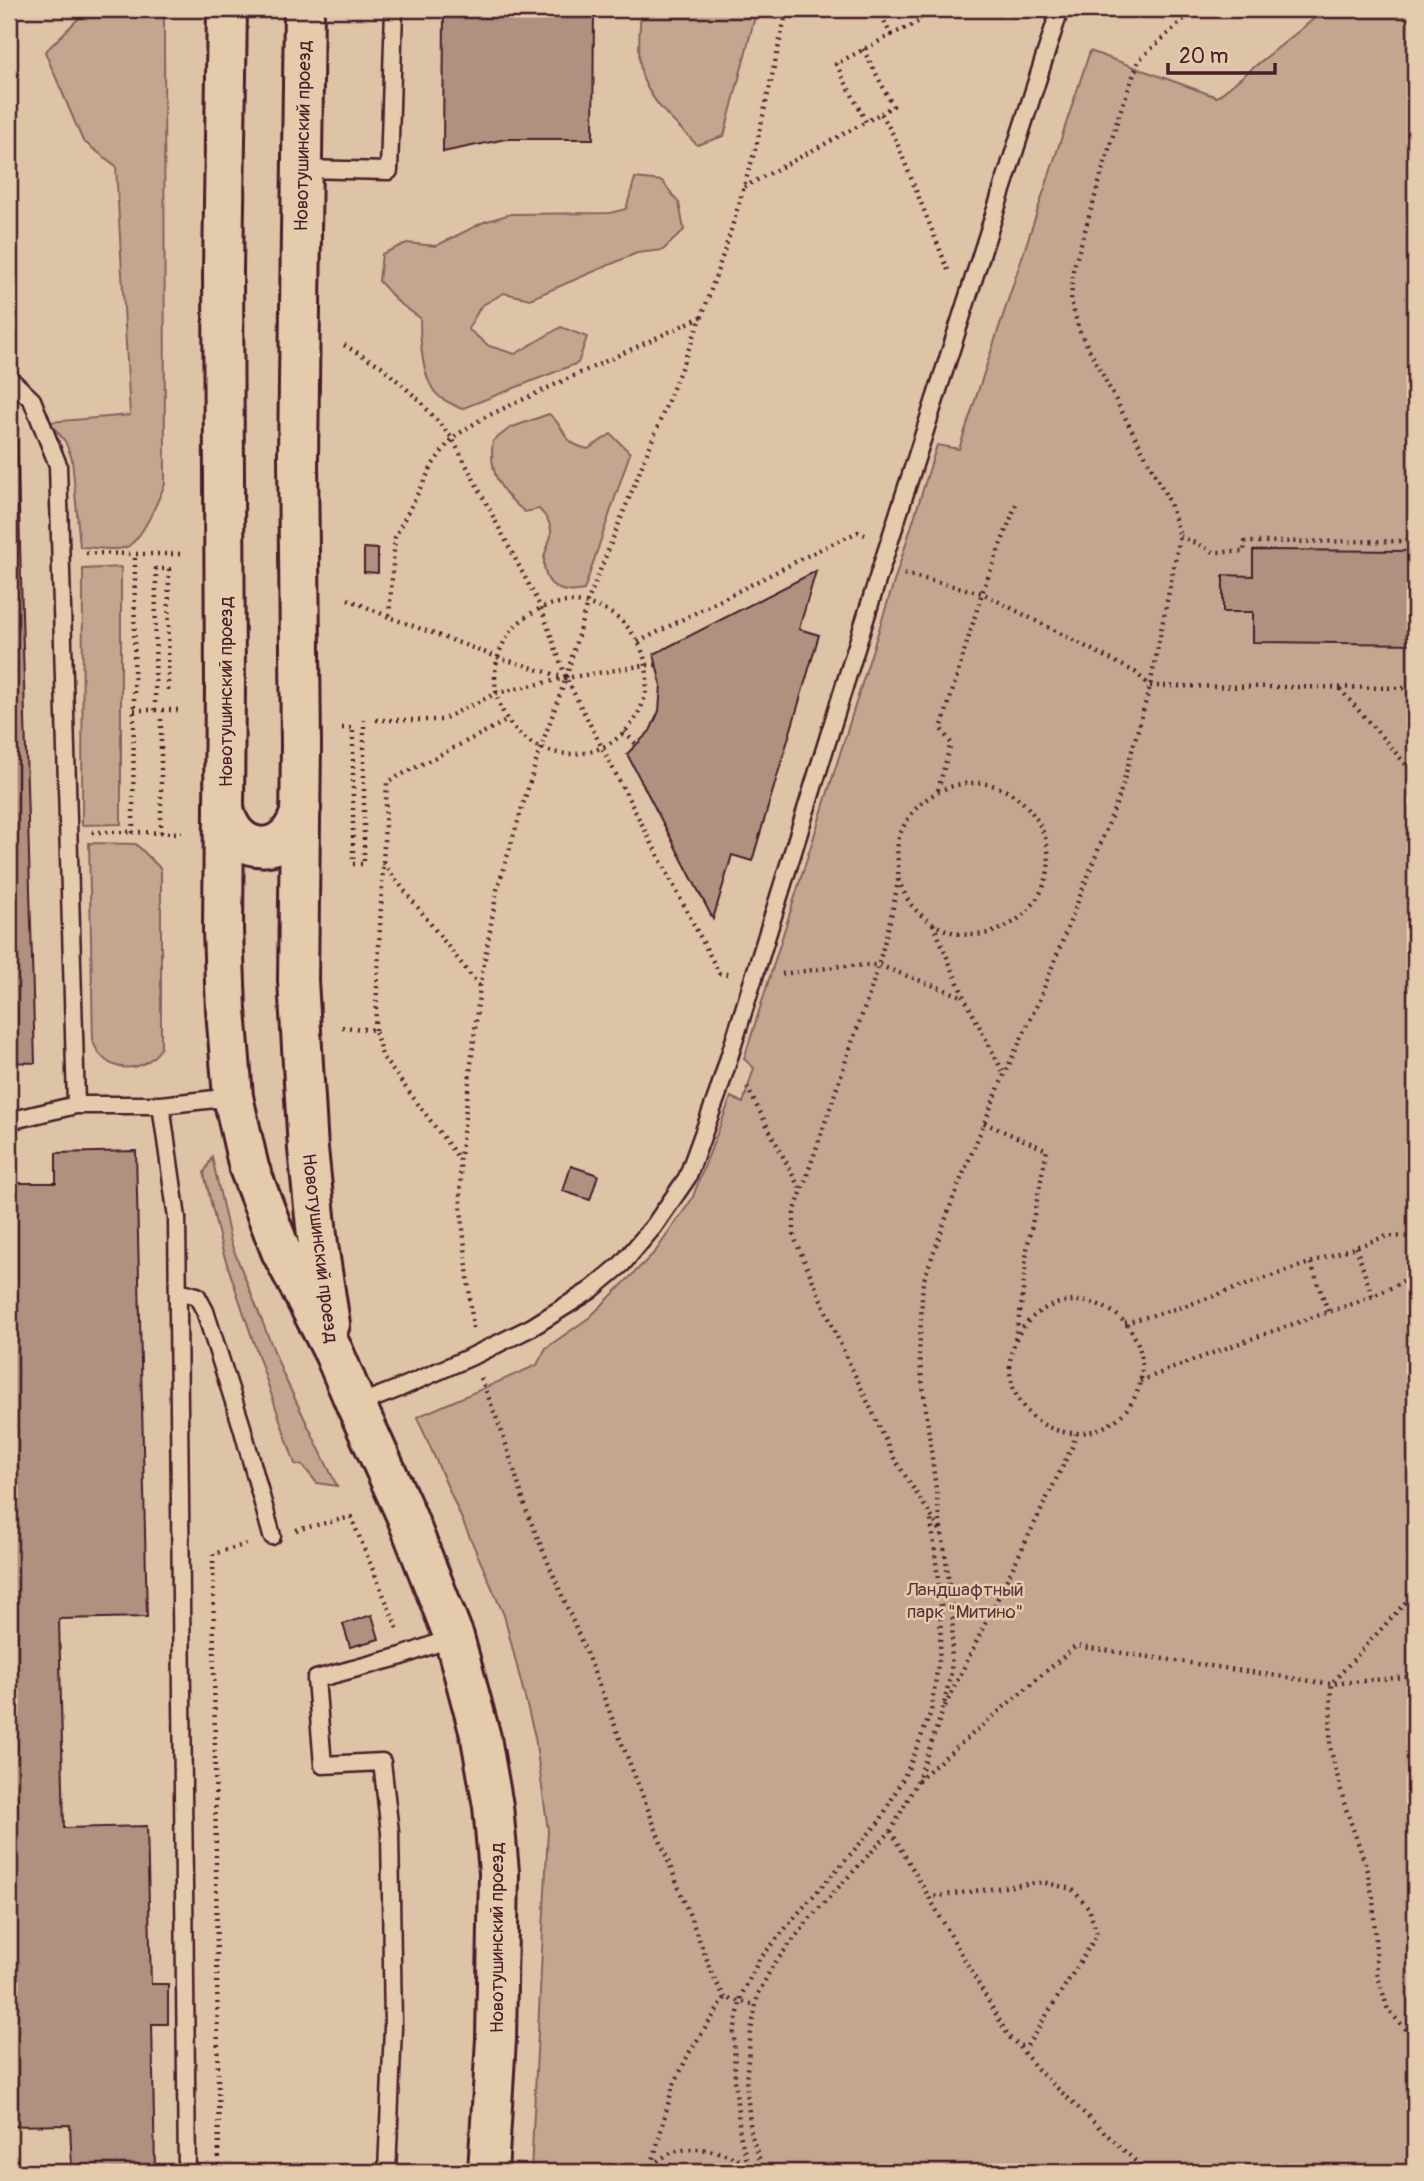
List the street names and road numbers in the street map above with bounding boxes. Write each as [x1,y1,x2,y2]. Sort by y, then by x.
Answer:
street label: Новотушинский проезд [289,40,317,232]
street label: Новотушинский проезд [214,596,238,787]
street label: Новотушинский проезд [296,1152,344,1345]
street label: Новотушинский проезд [485,1842,509,2033]

